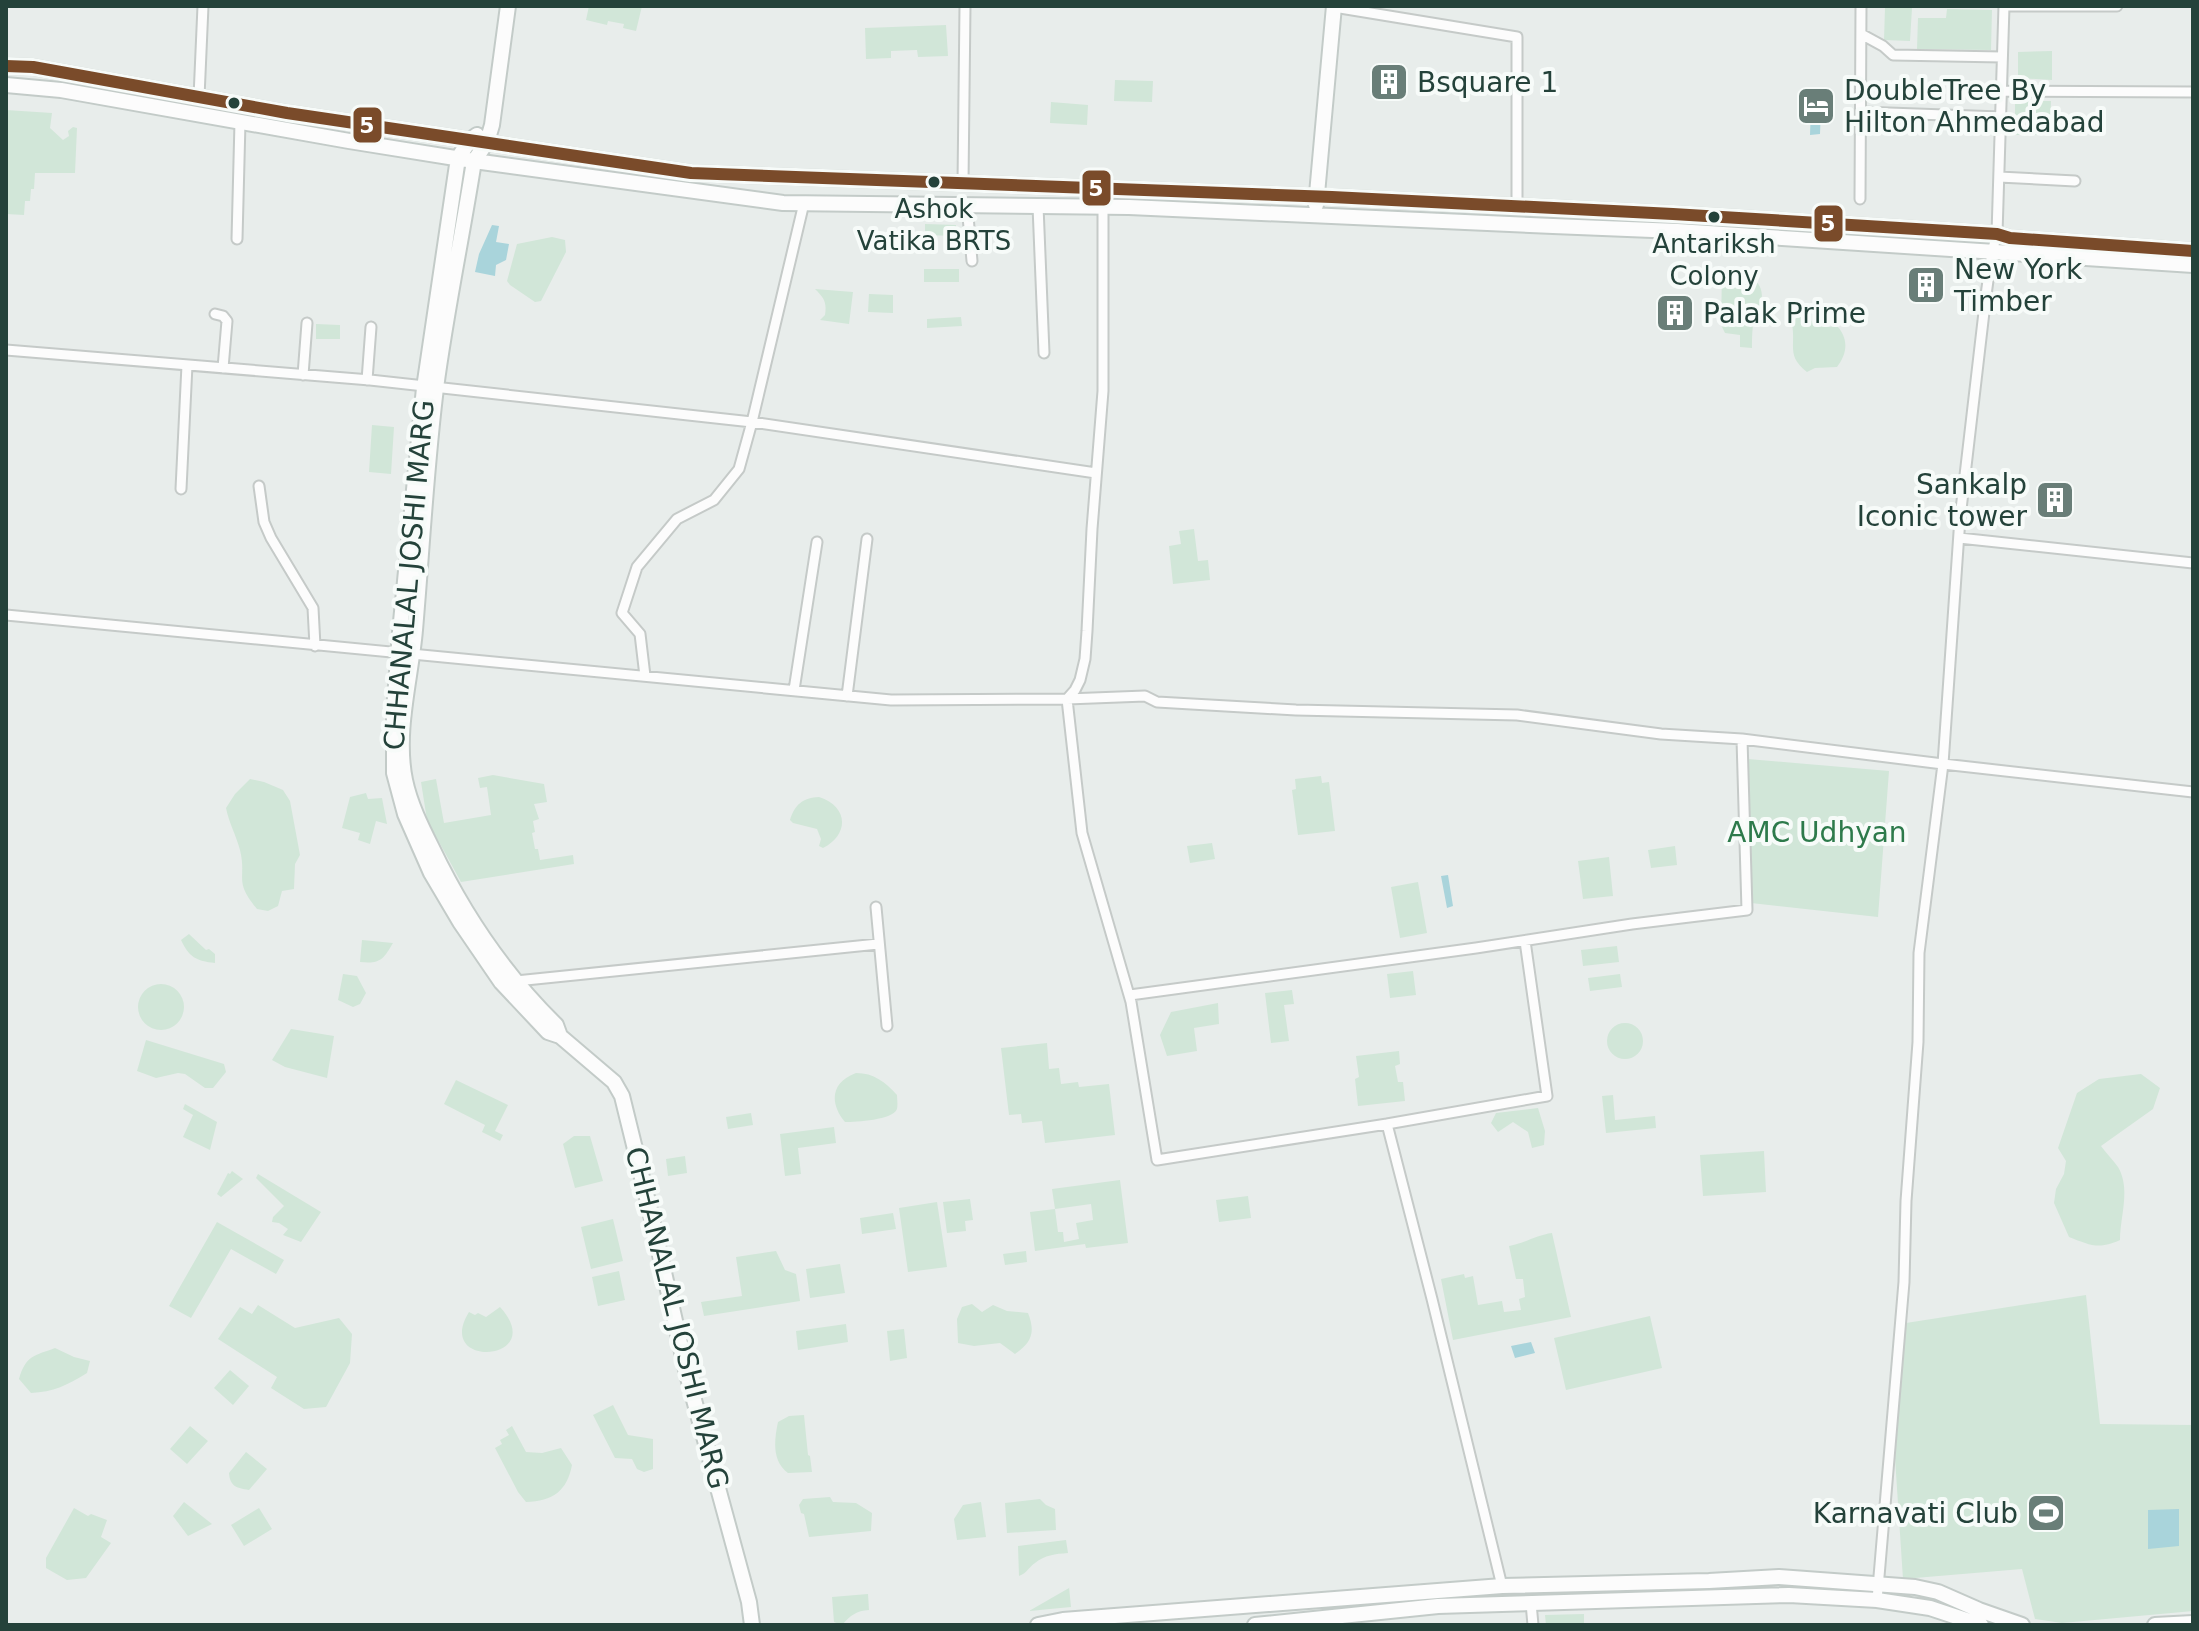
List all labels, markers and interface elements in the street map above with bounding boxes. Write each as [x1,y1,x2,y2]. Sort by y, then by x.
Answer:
building icon: Bsquare 1 [1368,61,1410,103]
place label: Bsquare 1 [1417,66,1558,99]
place label: DoubleTree By Hilton Ahmedabad [1844,74,2104,139]
hotel icon: DoubleTree By Hilton Ahmedabad [1795,85,1837,127]
unlabelled marker [226,95,242,111]
line badge: 5 [352,106,383,144]
text: 5 [359,113,375,138]
line badge: 5 [1081,169,1112,207]
marker: Ashok Vatika BRTS [926,174,942,190]
text: 5 [1088,176,1104,201]
place label: Ashok Vatika BRTS [857,194,1011,256]
line badge: 5 [1813,204,1844,243]
marker: Antariksh Colony [1706,209,1722,225]
text: 5 [1820,211,1836,236]
place label: Antariksh Colony [1652,229,1776,291]
place label: New York Timber [1953,253,2083,318]
building icon: New York Timber [1905,264,1947,306]
building icon: Palak Prime [1654,292,1696,334]
place label: Palak Prime [1703,297,1866,330]
street label: CHHANALAL JOSHI MARG [377,398,441,752]
place label: Sankalp Iconic tower [1857,468,2027,533]
building icon: Sankalp Iconic tower [2034,479,2076,521]
park label: AMC Udhyan [1727,816,1907,849]
street label: CHHANALAL JOSHI MARG [618,1143,736,1493]
sports icon: Karnavati Club [2025,1492,2067,1534]
place label: Karnavati Club [1813,1497,2018,1530]

